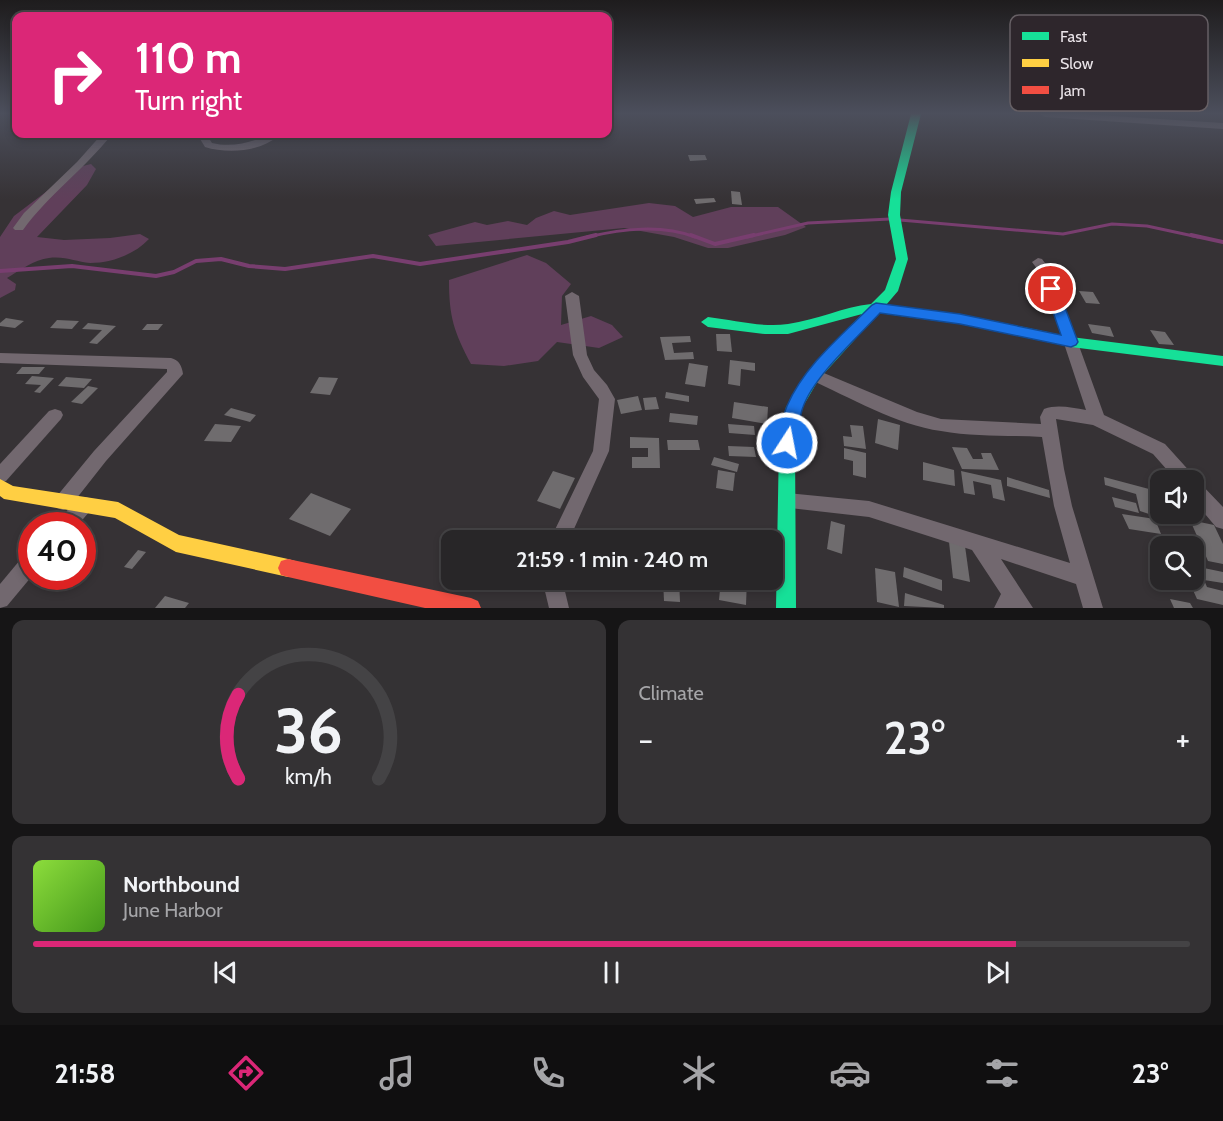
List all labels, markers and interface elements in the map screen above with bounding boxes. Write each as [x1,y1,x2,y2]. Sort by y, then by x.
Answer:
legend [1010,15,1208,111]
text: Fast [1060,27,1088,46]
text: 110 m [135,32,242,84]
icon: right [36,36,114,114]
text: Slow [1060,54,1094,73]
text: Jam [1059,81,1086,100]
text: Turn right [135,84,242,117]
pin [1025,263,1076,314]
icon: arrive [1034,272,1067,305]
position arrow [755,411,819,475]
map controls [1150,470,1204,590]
button: sound [1150,470,1204,524]
speed limit sign: 40 [18,512,96,590]
button: search [1150,536,1204,590]
text: 21:59 · 1 min · 240 m [516,546,708,573]
text: Climate [639,681,704,705]
text: 36 [274,693,343,769]
text: 23° [884,711,945,765]
text: − [639,719,653,759]
text: + [1175,719,1190,759]
text: km/h [285,763,332,789]
text: Northbound [123,871,240,898]
text: June Harbor [123,898,223,922]
icon: previous [209,956,242,989]
icon: pause [595,956,628,989]
icon: next [981,956,1014,989]
icon: directions [225,1052,267,1094]
icon: music [376,1052,418,1094]
icon: phone [527,1052,569,1094]
icon: climate [678,1052,720,1094]
icon: car [829,1052,871,1094]
icon: filters [981,1052,1023,1094]
text: 21:58 [55,1057,116,1090]
text: 23° [1132,1057,1168,1090]

